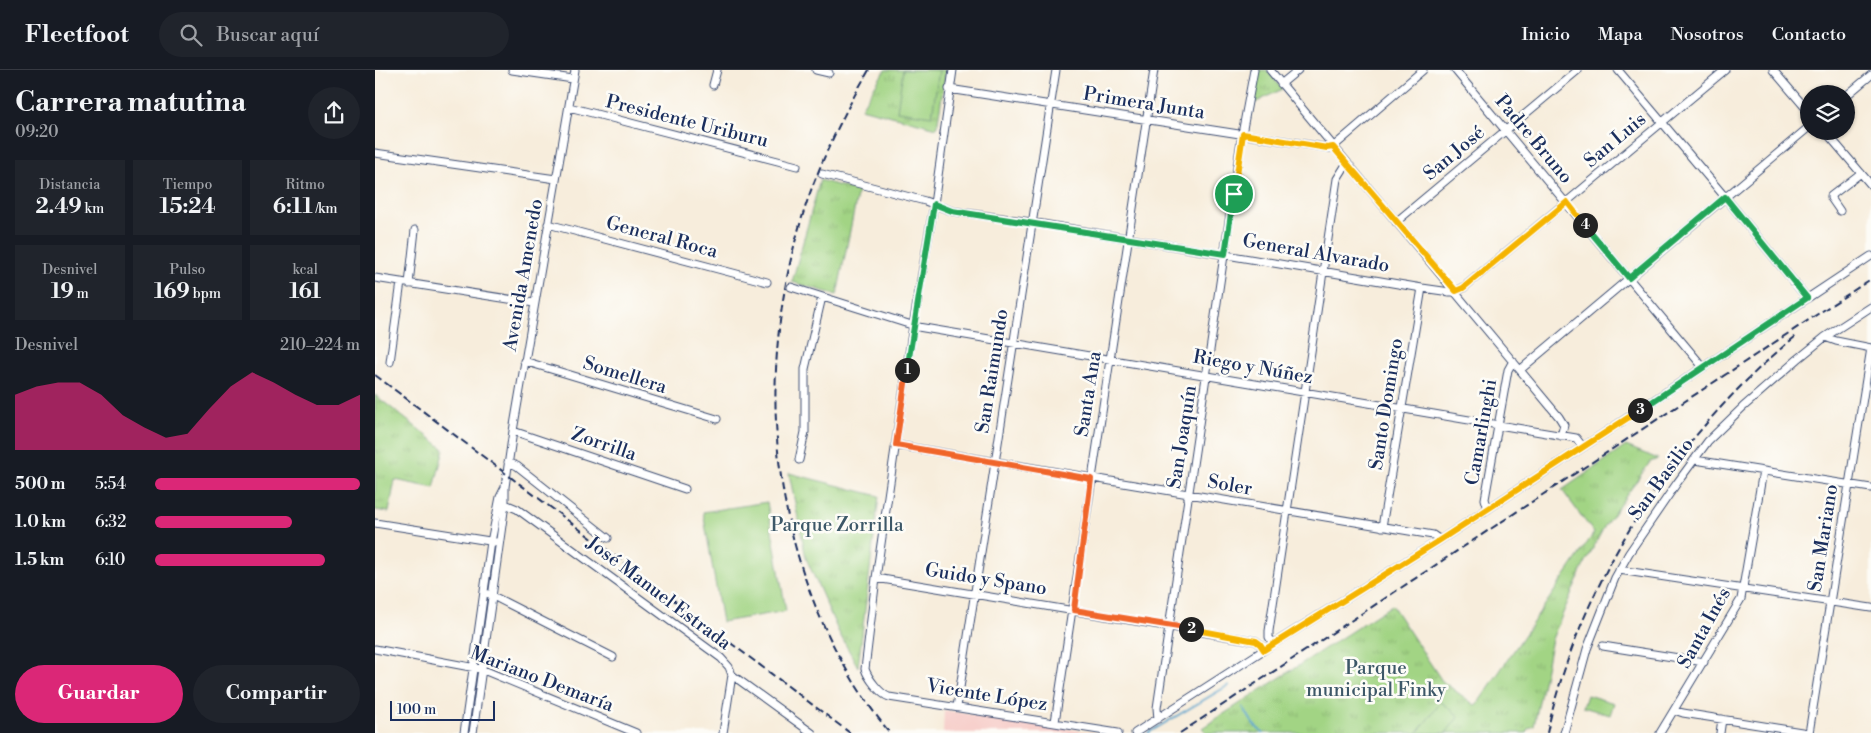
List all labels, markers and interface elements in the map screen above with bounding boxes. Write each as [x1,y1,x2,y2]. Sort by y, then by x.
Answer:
search box [159,12,509,57]
text: Fleetfoot [25,20,129,50]
icon: search [177,21,205,49]
text: Buscar aquí [217,23,319,47]
text: Inicio [1521,23,1570,46]
text: Mapa [1598,23,1643,46]
text: Nosotros [1671,23,1744,46]
text: Contacto [1772,23,1846,46]
street label: Primera Junta [1082,82,1207,125]
text: Carrera matutina [15,85,246,120]
map controls [1800,85,1855,140]
button: layers [1800,85,1855,140]
button: share [308,87,360,139]
street label: Presidente Uriburu [603,89,771,153]
street label: Padre Bruno [1490,90,1578,188]
street label: San Luis [1579,107,1651,173]
street label: San José [1419,121,1489,185]
text: 09:20 [15,122,59,142]
pin [1213,173,1255,215]
text: Distancia [39,176,100,194]
text: Tiempo [163,176,212,194]
text: Ritmo [286,176,325,194]
icon: arrive [1220,180,1248,208]
text: 2.49 [36,194,82,220]
text: 15:24 [159,194,216,220]
text: 6:11 [273,194,313,220]
street label: Avenida Amenedo [498,197,548,354]
text: km [82,200,104,218]
text: /km [313,200,338,218]
street label: General Roca [604,211,721,264]
pin: 4 [1573,212,1597,238]
text: 4 [1581,216,1590,234]
street label: General Alvarado [1241,228,1391,278]
text: Desnivel [42,261,97,279]
text: Pulso [170,261,205,279]
text: kcal [292,261,318,279]
text: 19 [51,279,74,305]
text: 169 [154,279,190,305]
text: 161 [289,279,321,305]
text: m [74,285,89,303]
text: bpm [190,285,221,303]
street label: San Raimundo [970,307,1014,435]
text: Desnivel [15,335,78,355]
text: 210–224 m [280,335,360,355]
street label: Santo Domingo [1364,336,1408,472]
street label: Riego y Núñez [1191,345,1315,389]
street label: Santa Ana [1069,349,1107,439]
street label: Somellera [580,351,670,399]
pin: 1 [895,358,919,382]
text: 1 [904,361,911,379]
street label: Camarlinghi [1460,377,1502,487]
street label: San Joaquín [1162,384,1202,490]
pin: 3 [1627,398,1653,422]
text: 3 [1636,401,1645,419]
street label: Zorrilla [568,422,640,466]
street label: San Basilio [1623,433,1699,525]
street label: Soler [1206,469,1254,501]
text: 500 m [15,474,65,494]
text: 5:54 [95,474,126,494]
street label: San Mariano [1803,482,1843,594]
text: 1.0 km [15,512,66,532]
text: 6:32 [95,512,126,532]
park label: Parque Zorrilla [770,513,904,537]
street label: José Manuel Estrada [581,530,736,655]
text: 1.5 km [15,550,64,570]
text: 6:10 [95,550,125,570]
street label: Guido y Spano [923,558,1049,600]
street label: Santa Inés [1672,583,1736,673]
pin: 2 [1179,616,1203,642]
text: 2 [1187,620,1196,638]
street label: Mariano Demaría [467,641,618,718]
park label: Parque municipal Finky [1306,656,1447,702]
button: Guardar [15,665,183,723]
button: Compartir [193,665,360,723]
street label: Vicente López [924,673,1049,716]
scale bar [390,698,495,721]
text: 100 m [397,701,436,719]

